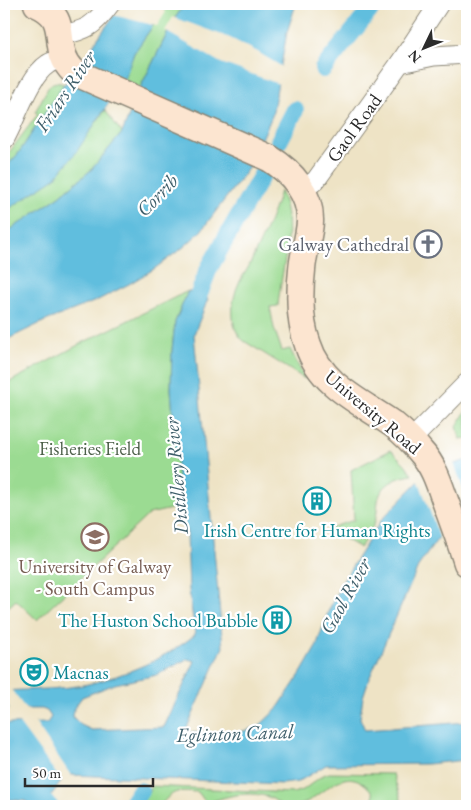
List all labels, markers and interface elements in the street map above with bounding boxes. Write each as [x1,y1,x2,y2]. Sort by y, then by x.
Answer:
north arrow [398,22,448,72]
water label: Friars River [28,44,102,137]
text: N [404,46,425,67]
street label: Gaol Road [321,89,387,167]
water label: Corrib [130,168,184,222]
church icon: Galway Cathedral [413,229,443,259]
place label: Galway Cathedral [279,232,409,257]
street label: University Road [319,364,427,460]
water label: Distillery River [158,415,194,537]
park label: Fisheries Field [39,436,141,461]
building icon: Irish Centre for Human Rights [302,486,332,516]
place label: Irish Centre for Human Rights [204,518,430,543]
school or university icon: University of Galway - South Campus [80,522,110,552]
water label: Gaol River [314,552,377,638]
place label: University of Galway - South Campus [19,554,172,601]
building icon: The Huston School Bubble [262,605,292,635]
place label: The Huston School Bubble [58,608,258,633]
theatre icon: Macnas [19,657,49,687]
place label: Macnas [53,660,109,685]
water label: Eglinton Canal [175,718,295,748]
scale bar [25,755,152,787]
text: 50 m [32,763,61,782]

